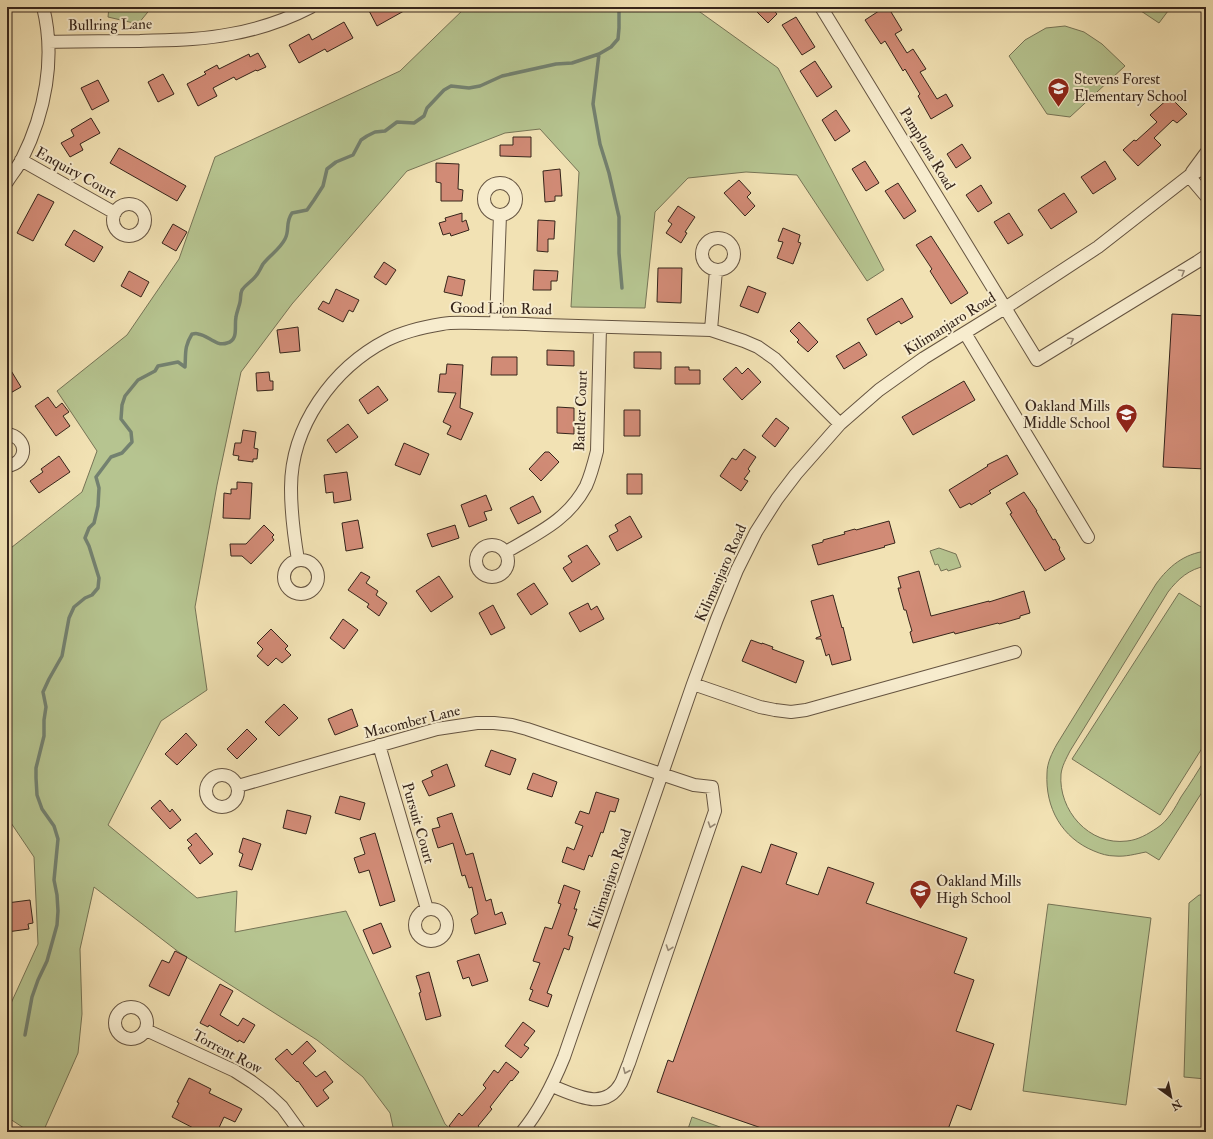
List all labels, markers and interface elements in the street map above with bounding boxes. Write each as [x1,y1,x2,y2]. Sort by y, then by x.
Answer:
street label: Bullring Lane [68,15,152,35]
place label: Stevens Forest Elementary School [1074,70,1187,106]
school or university icon: Stevens Forest Elementary School [1045,75,1071,108]
street label: Pamplona Road [894,104,959,195]
street label: Enquiry Court [32,143,120,203]
one-way arrow [1177,269,1184,276]
street label: Kilimanjaro Road [901,288,1000,360]
street label: Good Lion Road [450,299,553,319]
one-way arrow [1067,337,1074,344]
street label: Battler Court [570,370,592,452]
place label: Oakland Mills Middle School [1023,397,1110,433]
school or university icon: Oakland Mills Middle School [1113,402,1139,435]
street label: Kilimanjaro Road [691,521,751,625]
street label: Macomber Lane [362,701,462,743]
street label: Pursuit Court [397,780,439,866]
one-way arrow [707,822,715,829]
street label: Kilimanjaro Road [584,826,636,932]
place label: Oakland Mills High School [936,872,1021,908]
school or university icon: Oakland Mills High School [908,877,934,910]
one-way arrow [665,945,673,952]
street label: Torrent Row [189,1026,266,1079]
one-way arrow [623,1066,631,1074]
north arrow [1151,1077,1191,1117]
text: N [1168,1096,1185,1114]

